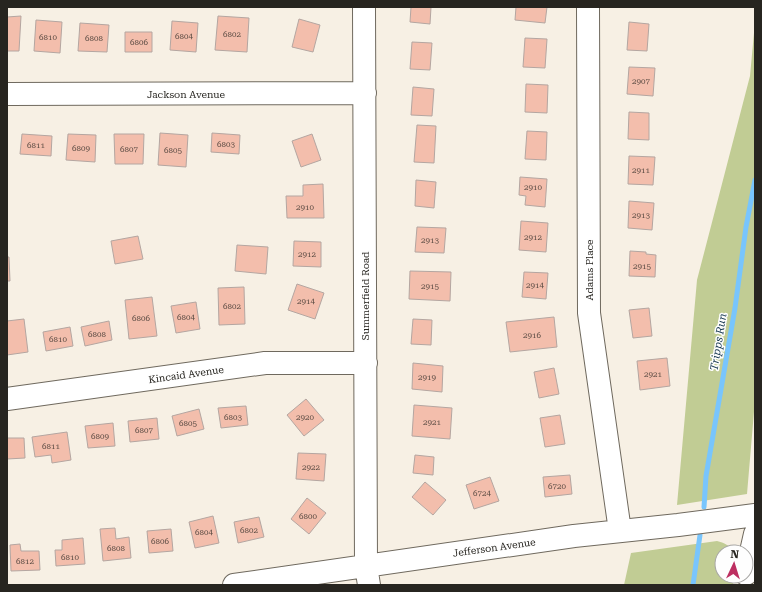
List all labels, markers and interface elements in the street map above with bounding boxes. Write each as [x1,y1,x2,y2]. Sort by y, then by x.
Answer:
house number: 6802 [223,30,241,39]
house number: 6804 [175,32,193,41]
house number: 6810 [39,33,57,42]
house number: 6808 [85,34,103,43]
house number: 6806 [130,38,148,47]
house number: 2907 [632,77,650,86]
street label: Jackson Avenue [147,89,226,100]
house number: 6803 [217,140,235,149]
house number: 6811 [27,141,45,150]
house number: 6809 [72,144,90,153]
house number: 6807 [120,145,138,154]
house number: 6805 [164,146,182,155]
house number: 2911 [632,166,650,175]
house number: 2910 [524,183,542,192]
house number: 2910 [296,203,314,212]
house number: 2913 [632,211,650,220]
house number: 2912 [524,233,542,242]
house number: 2913 [421,236,439,245]
street label: Adams Place [584,239,595,301]
house number: 2912 [298,250,316,259]
street label: Summerfield Road [360,251,371,341]
house number: 2915 [633,262,651,271]
house number: 2914 [526,281,544,290]
house number: 2915 [421,282,439,291]
house number: 2914 [297,297,315,306]
house number: 6802 [223,302,241,311]
water label: Tripps Run [708,312,729,372]
house number: 6804 [177,313,195,322]
house number: 6806 [132,314,150,323]
house number: 6808 [88,330,106,339]
house number: 2916 [523,331,541,340]
house number: 6810 [49,335,67,344]
street label: Kincaid Avenue [148,364,225,385]
house number: 2921 [644,370,662,379]
house number: 2919 [418,373,436,382]
house number: 6803 [224,413,242,422]
house number: 2920 [296,413,314,422]
house number: 2921 [423,418,441,427]
house number: 6805 [179,419,197,428]
house number: 6807 [135,426,153,435]
house number: 6809 [91,432,109,441]
house number: 6811 [42,442,60,451]
house number: 2922 [302,463,320,472]
house number: 6720 [548,482,566,491]
house number: 6724 [473,489,491,498]
house number: 6800 [299,512,317,521]
house number: 6802 [240,526,258,535]
house number: 6804 [195,528,213,537]
street label: Jefferson Avenue [452,536,537,559]
house number: 6806 [151,537,169,546]
house number: 6808 [107,544,125,553]
north arrow [714,544,754,584]
text: N [730,548,740,561]
house number: 6810 [61,553,79,562]
house number: 6812 [16,557,34,566]

